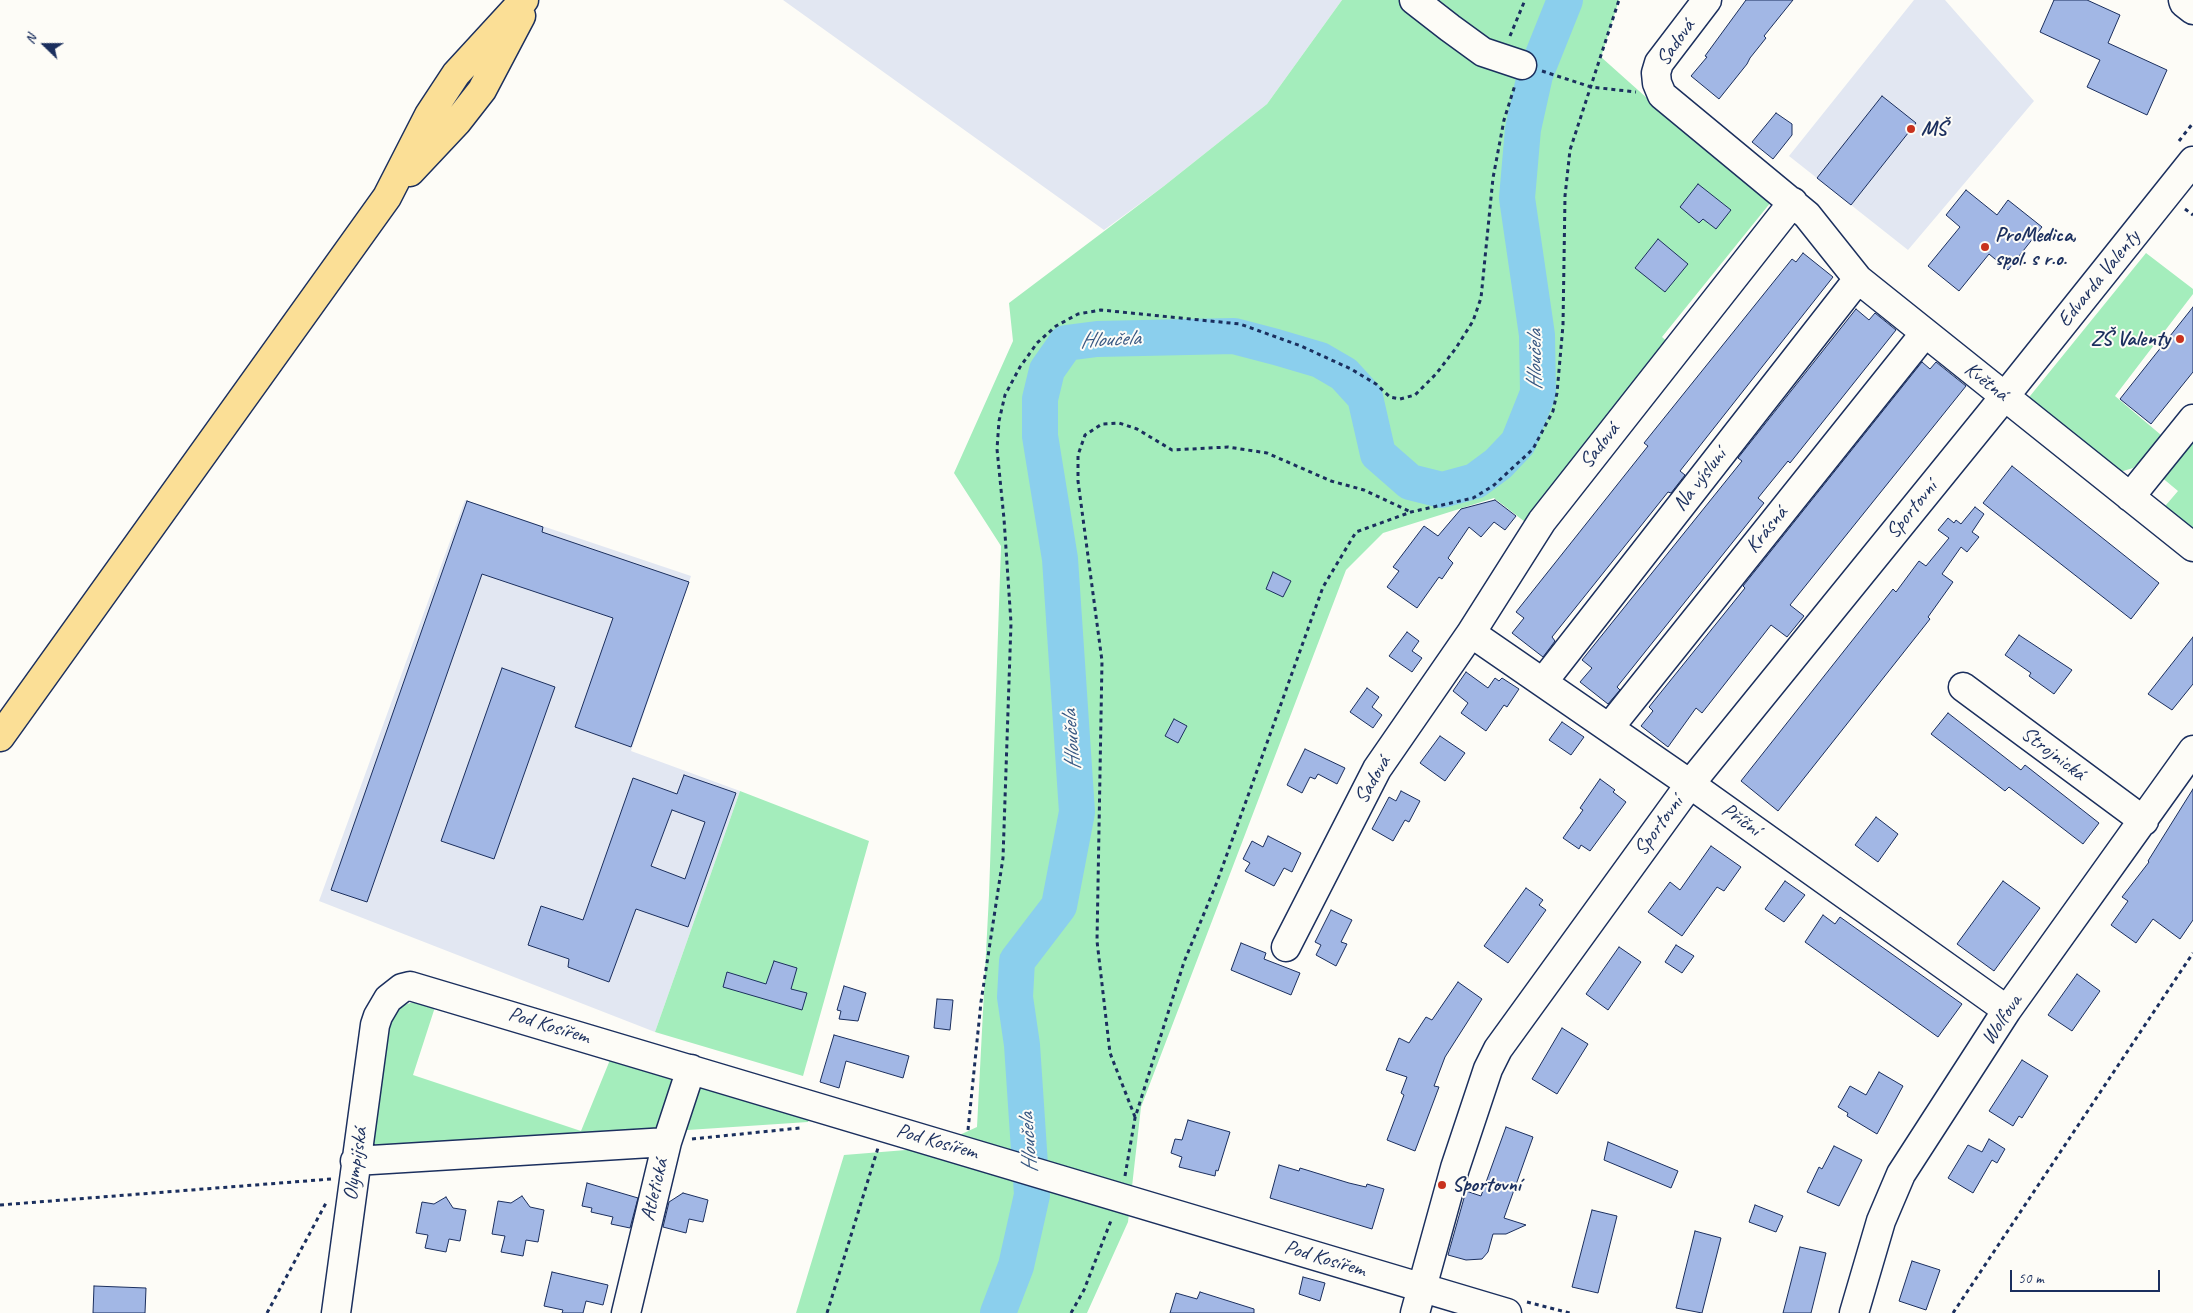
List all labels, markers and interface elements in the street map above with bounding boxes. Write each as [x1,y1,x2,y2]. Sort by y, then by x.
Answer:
street label: Sadová [1651,15,1701,71]
north arrow [20,20,70,70]
text: N [21,32,40,46]
place label: MŠ [1921,116,1947,142]
marker: MŠ [1905,123,1917,135]
place label: ProMedica, spol. s r.o. [1995,222,2076,272]
street label: Edvarda Valenty [2052,226,2146,332]
marker: ProMedica, spol. s r.o. [1979,241,1991,253]
water label: Hloučela [1079,325,1141,355]
place label: ZŠ Valenty [2091,326,2170,352]
water label: Hloučela [1522,330,1548,390]
marker: ZŠ Valenty [2174,333,2186,345]
street label: Květná [1959,357,2013,407]
street label: Sadová [1574,418,1626,474]
street label: Na výsluní [1668,444,1732,516]
street label: Sportovní [1881,476,1943,544]
street label: Krásná [1741,501,1793,559]
water label: Hloučela [1057,709,1087,771]
street label: Strojnická [2016,722,2090,786]
street label: Sadová [1349,752,1397,808]
street label: Sportovní [1629,791,1689,861]
street label: Příční [1717,798,1765,842]
street label: Wolfova [1976,990,2028,1050]
street label: Pod Kosířem [505,1002,593,1050]
water label: Hloučela [1014,1112,1044,1174]
street label: Pod Kosířem [893,1118,981,1166]
street label: Olympijská [338,1126,374,1202]
street label: Atletická [636,1156,674,1224]
place label: Sportovní [1452,1172,1521,1198]
marker: Sportovní [1436,1179,1448,1191]
street label: Pod Kosířem [1281,1235,1369,1283]
scale bar [2013,1260,2163,1292]
text: 50 m [2018,1269,2044,1288]

